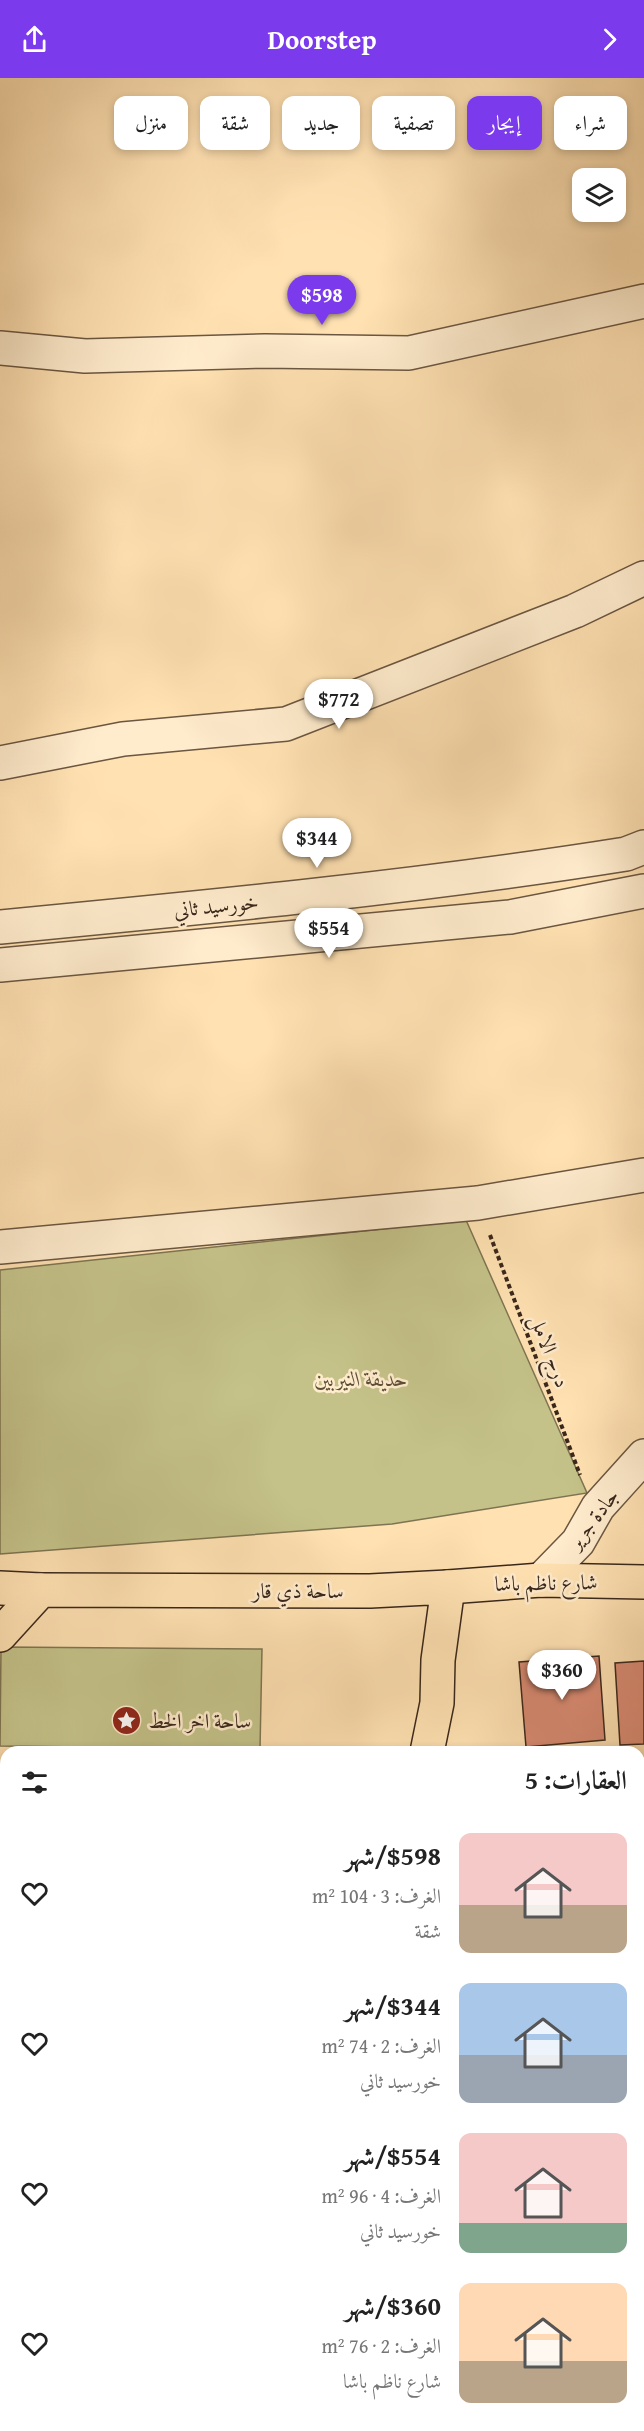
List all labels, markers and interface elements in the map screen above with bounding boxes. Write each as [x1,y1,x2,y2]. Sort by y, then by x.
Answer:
text: Doorstep [267,19,377,59]
icon: share [18,23,51,56]
icon: forward [593,23,626,56]
chip: منزل [114,96,188,150]
chip: شقة [200,96,270,150]
chip: جديد [282,96,360,150]
chip: تصفية [372,96,455,150]
chip: إيجار [467,96,542,150]
chip: شراء [554,96,627,150]
map controls [572,168,626,222]
button: layers [572,168,626,222]
pin: $598 [286,275,358,326]
text: $598 [301,280,343,309]
pin: $772 [303,679,375,730]
text: $772 [318,684,360,713]
pin: $344 [281,818,353,869]
text: $344 [296,823,338,852]
street label: خورسيد ثاني [172,886,260,927]
pin: $554 [293,908,365,959]
text: $554 [308,913,350,942]
street label: درج الامل [519,1310,579,1393]
park label: حديقة النيربين [314,1363,408,1394]
street label: جادة جرير [558,1482,626,1557]
street label: شارع ناظم باشا [494,1566,598,1604]
street label: ساحة ذي قار [250,1575,344,1607]
pin: $360 [526,1650,598,1701]
text: $360 [541,1655,583,1684]
place icon: ساحة اخر الخط [111,1705,143,1737]
place label: ساحة اخر الخط [148,1705,251,1736]
text: العقارات: 5 [525,1760,627,1799]
icon: filters [18,1766,51,1799]
text: $598/شهر [345,1836,441,1875]
icon: home [507,1857,579,1929]
icon: heart [18,1877,51,1910]
text: الغرف: 3 · 104 m² [312,1881,441,1910]
text: شقة [415,1916,441,1945]
text: $344/شهر [345,1986,441,2025]
icon: home [507,2007,579,2079]
icon: heart [18,2027,51,2060]
text: الغرف: 2 · 74 m² [322,2031,441,2060]
text: خورسيد ثاني [360,2066,441,2095]
text: $554/شهر [345,2136,441,2175]
icon: home [507,2157,579,2229]
icon: heart [18,2177,51,2210]
text: الغرف: 4 · 96 m² [322,2181,441,2210]
text: خورسيد ثاني [360,2216,441,2245]
text: $360/شهر [345,2286,441,2325]
icon: home [507,2307,579,2379]
icon: heart [18,2327,51,2360]
text: الغرف: 2 · 76 m² [322,2331,441,2360]
text: شارع ناظم باشا [343,2366,441,2395]

